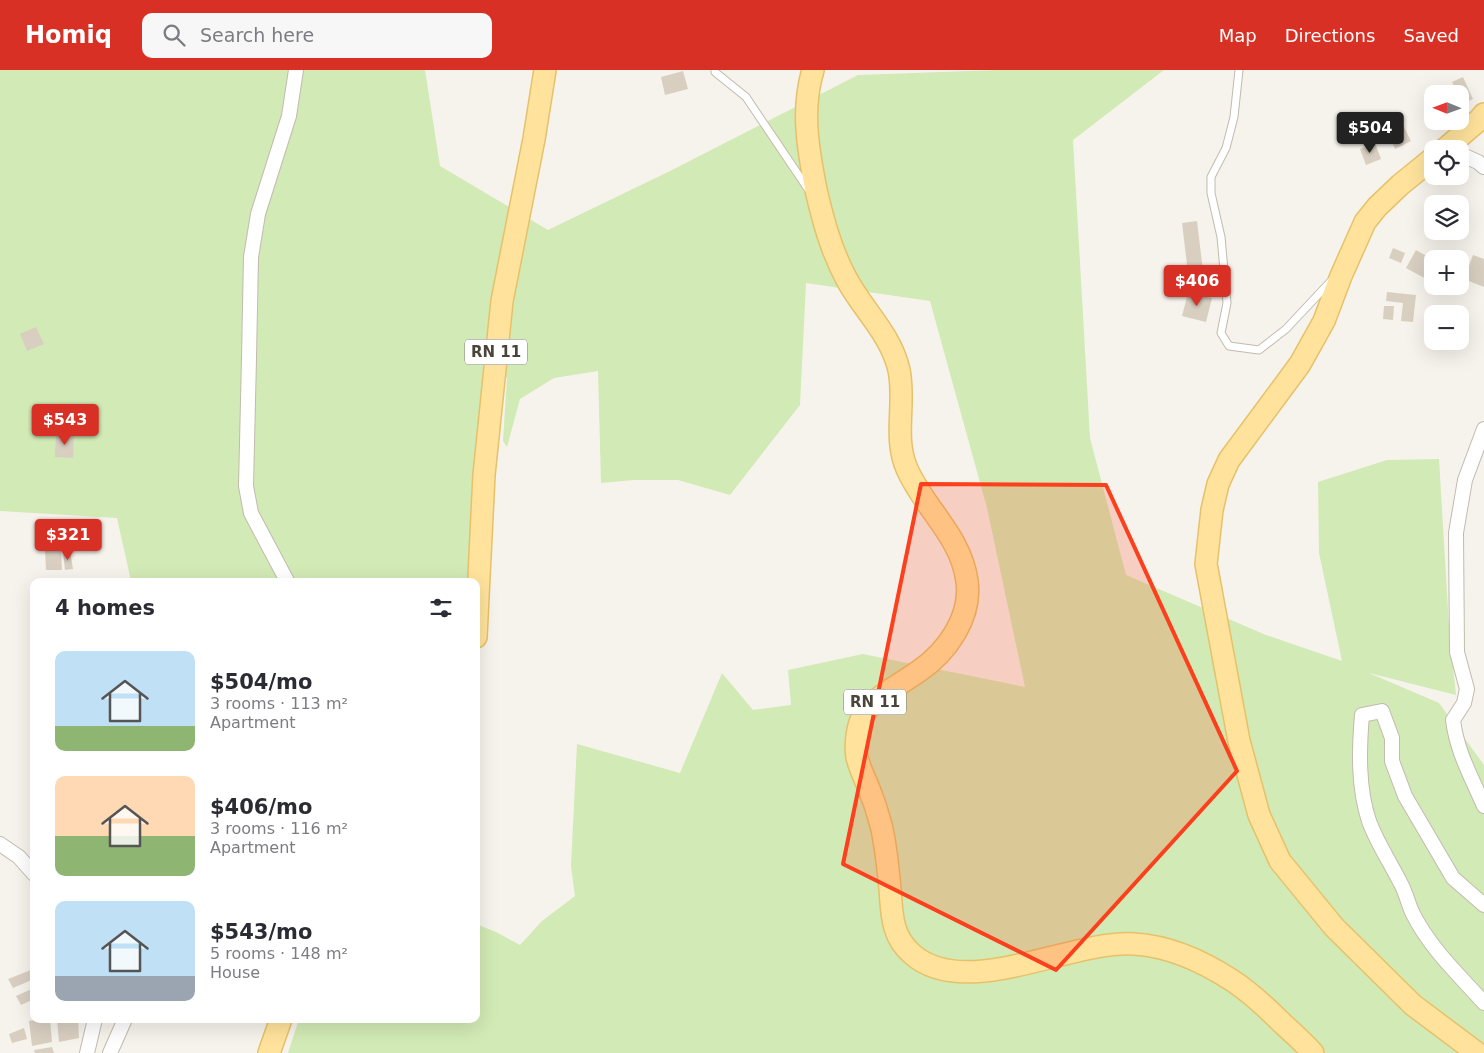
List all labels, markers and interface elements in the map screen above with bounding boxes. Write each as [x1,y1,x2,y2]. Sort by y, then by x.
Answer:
search box [142,13,492,58]
text: Homiq [25,21,112,49]
icon: search [160,21,188,49]
text: Search here [200,24,314,46]
text: Map [1219,25,1257,46]
text: Directions [1285,25,1375,46]
text: Saved [1403,25,1459,46]
north arrow [1424,85,1469,130]
map controls [1424,85,1469,350]
pin: $504 [1340,112,1400,154]
text: $504 [1348,118,1392,137]
button: locate [1424,140,1469,185]
button: layers [1424,195,1469,240]
button: + [1424,250,1469,295]
pin: $406 [1167,264,1227,307]
text: $406 [1175,271,1219,290]
button: − [1424,305,1469,350]
road number: RN 11 [465,340,527,364]
pin: $543 [35,404,95,446]
text: $543 [43,410,87,429]
pin: $321 [38,518,98,561]
text: $321 [46,525,90,544]
icon: filters [427,594,455,622]
text: 4 homes [55,596,155,620]
text: $504/mo [210,670,312,694]
icon: home [95,671,155,731]
road number: RN 11 [844,690,906,714]
text: 3 rooms · 113 m² [210,694,348,713]
text: Apartment [210,713,296,732]
text: $406/mo [210,795,312,819]
icon: home [95,796,155,856]
text: 3 rooms · 116 m² [210,819,348,838]
text: Apartment [210,838,296,857]
text: $543/mo [210,920,312,944]
icon: home [95,921,155,981]
text: 5 rooms · 148 m² [210,944,348,963]
text: House [210,963,260,982]

